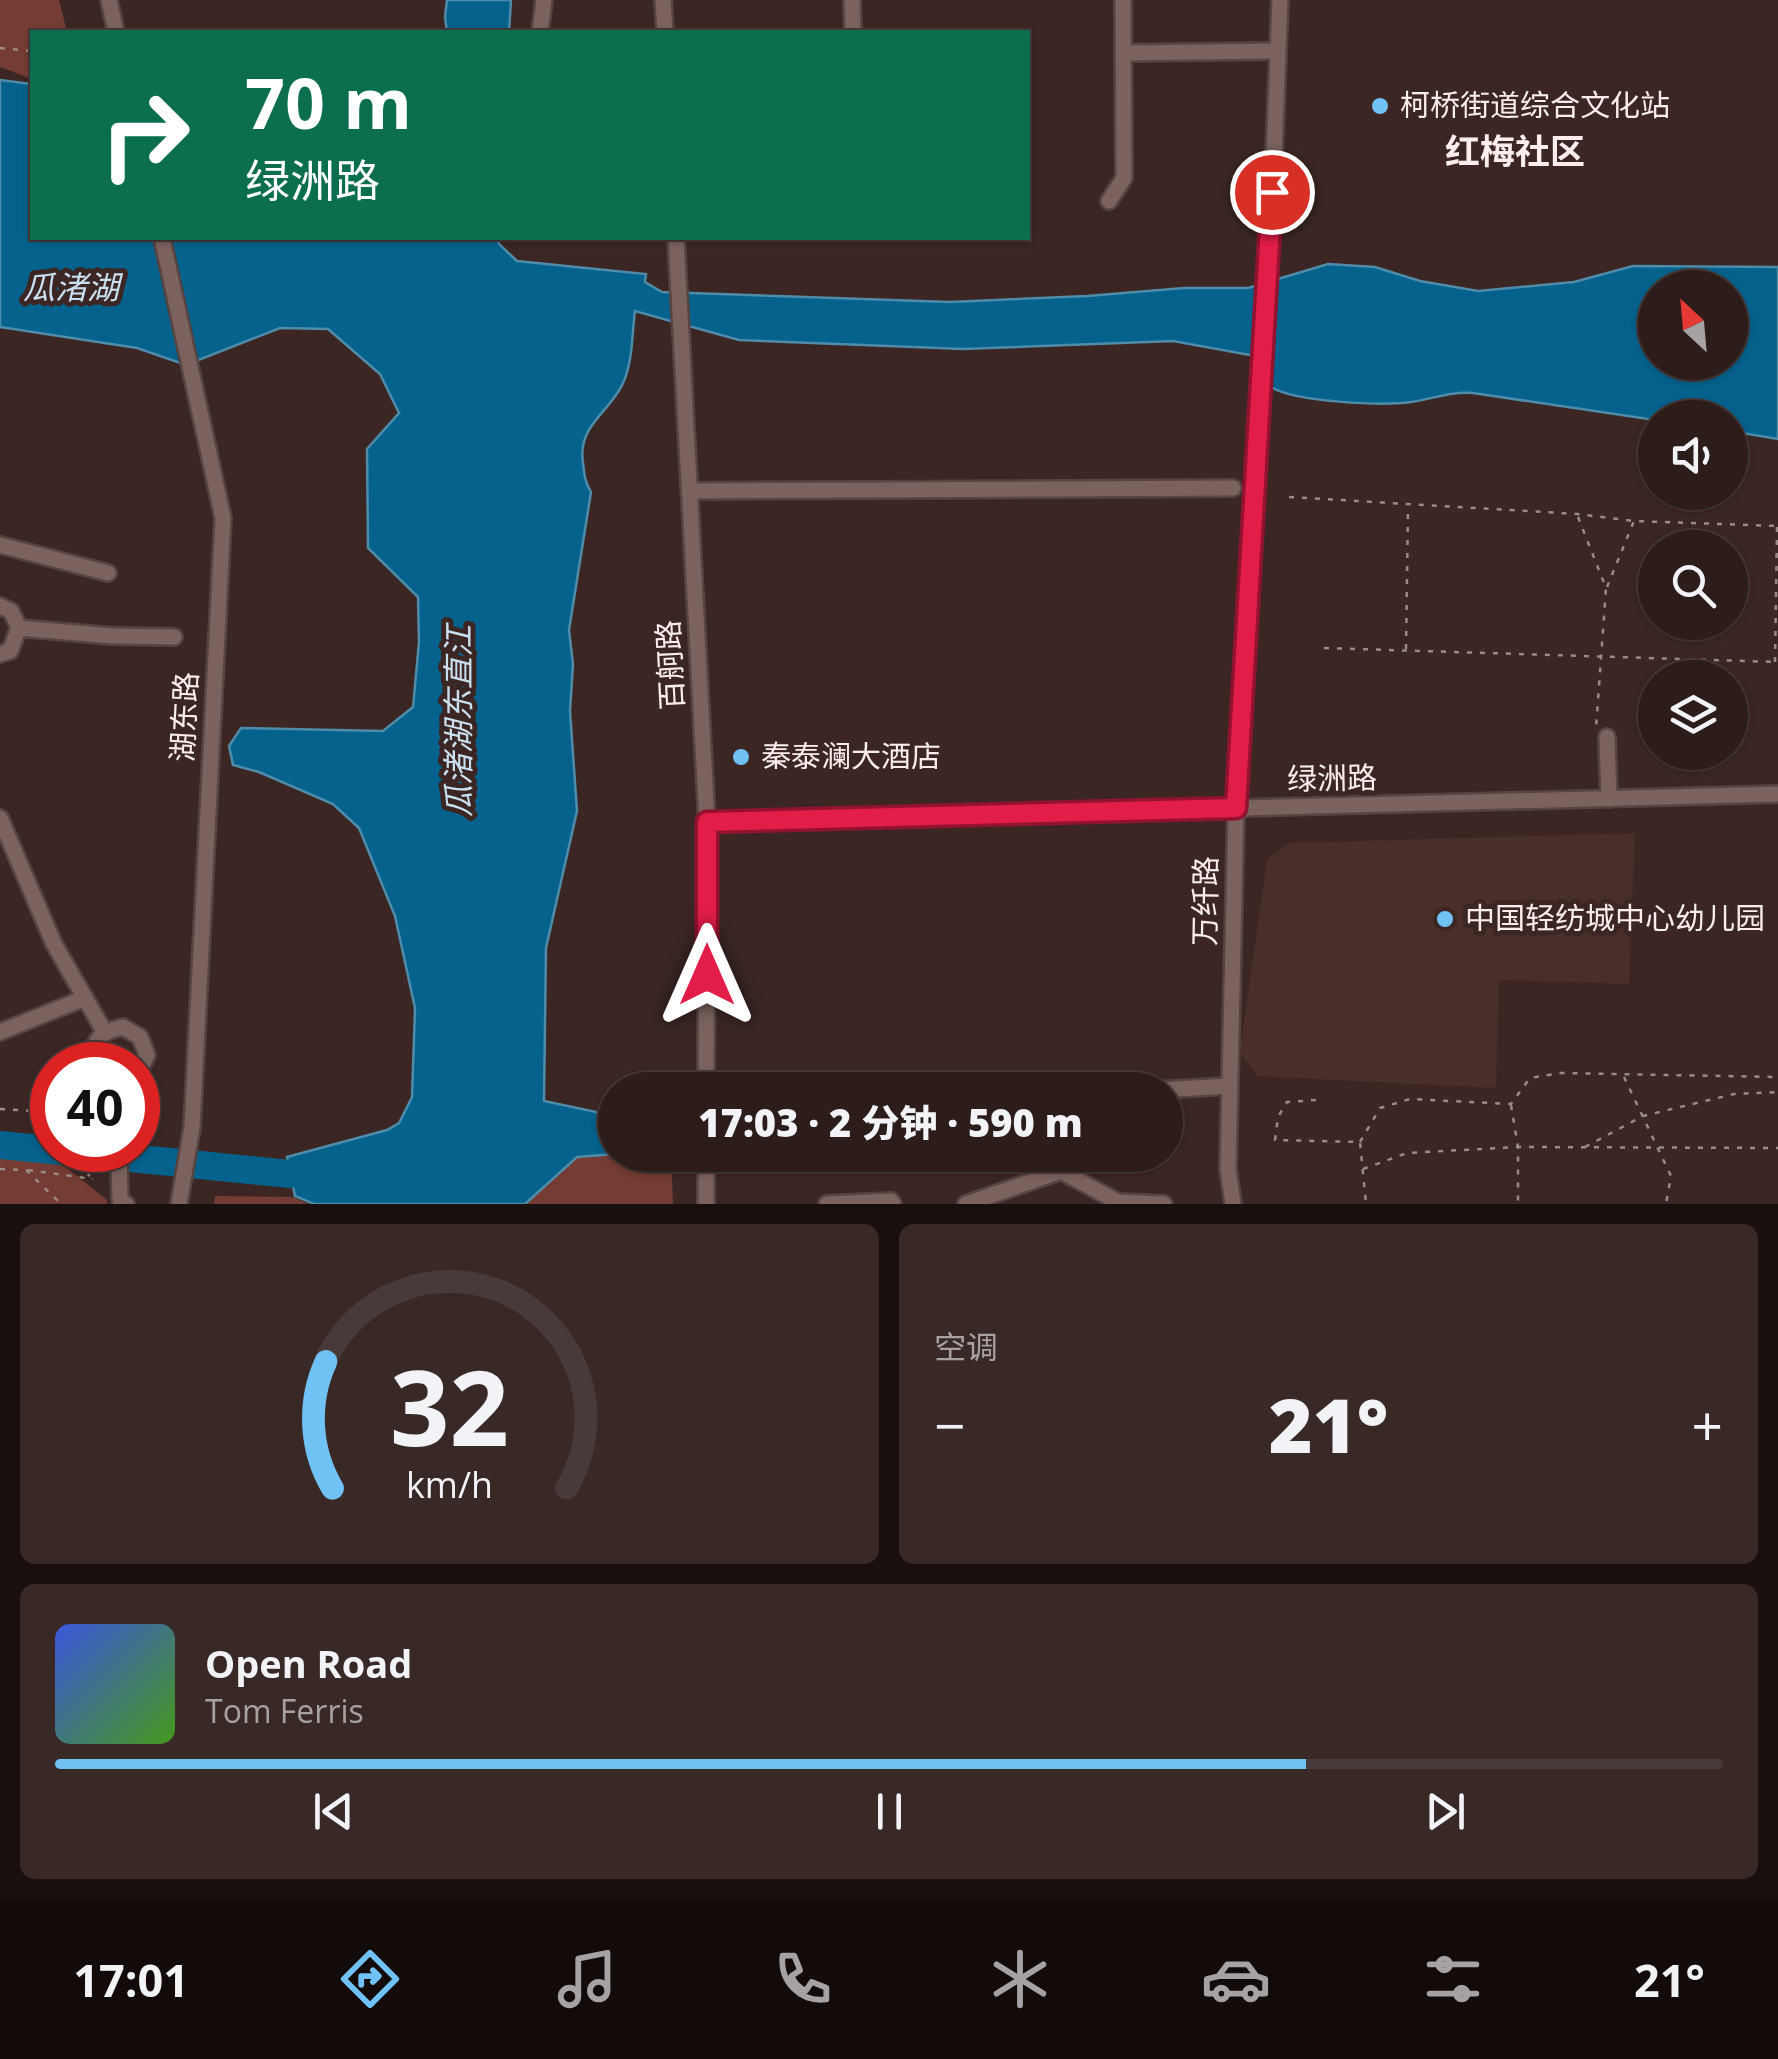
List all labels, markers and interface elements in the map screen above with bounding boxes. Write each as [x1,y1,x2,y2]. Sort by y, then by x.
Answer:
text: 70 m [245,54,412,150]
icon: right [80,70,210,200]
place label: 柯桥街道综合文化站 [1400,84,1670,125]
marker: 柯桥街道综合文化站 [1369,95,1391,117]
district label: 红梅社区 [1445,127,1585,174]
text: 绿洲路 [245,149,380,210]
pin [1230,150,1315,235]
icon: arrive [1245,165,1300,220]
water label: 瓜渚湖 [23,265,124,308]
north arrow [1638,270,1748,380]
map controls [1638,270,1748,770]
button: sound [1638,400,1748,510]
button: search [1638,530,1748,640]
street label: 百舸路 [647,619,692,711]
water label: 瓜渚湖东直江 [436,622,479,817]
button: layers [1638,660,1748,770]
street label: 湖东路 [161,671,206,763]
place label: 秦泰澜大酒店 [761,735,941,776]
marker: 秦泰澜大酒店 [730,746,752,768]
street label: 绿洲路 [1287,756,1377,799]
street label: 万纤路 [1183,856,1226,946]
place label: 中国轻纺城中心幼儿园 [1465,897,1765,938]
marker: 中国轻纺城中心幼儿园 [1434,908,1456,930]
position arrow [655,923,759,1027]
speed limit sign: 40 [30,1042,160,1172]
text: 17:03 · 2 分钟 · 590 m [698,1096,1083,1148]
text: 空调 [934,1325,998,1368]
text: 32 [390,1335,509,1476]
text: 21° [1269,1373,1388,1475]
text: − [934,1387,965,1462]
text: + [1692,1387,1723,1462]
text: km/h [406,1460,493,1508]
text: Open Road [205,1637,412,1689]
text: Tom Ferris [205,1689,364,1732]
icon: previous [306,1784,361,1839]
icon: pause [862,1784,917,1839]
icon: next [1418,1784,1473,1839]
icon: directions [335,1944,405,2014]
icon: music [552,1944,622,2014]
icon: phone [768,1944,838,2014]
icon: climate [985,1944,1055,2014]
icon: car [1201,1944,1271,2014]
icon: filters [1418,1944,1488,2014]
text: 17:01 [73,1949,189,2010]
text: 21° [1634,1949,1705,2010]

